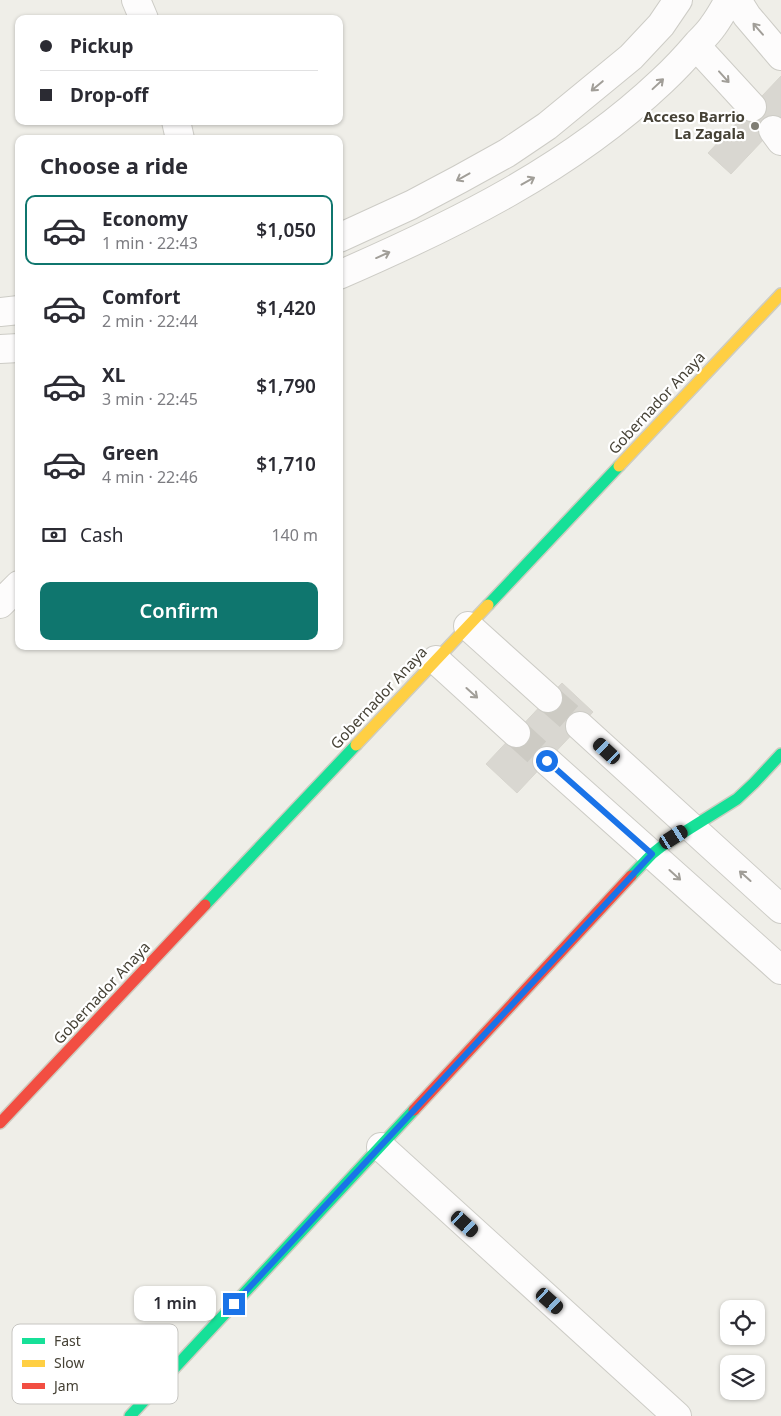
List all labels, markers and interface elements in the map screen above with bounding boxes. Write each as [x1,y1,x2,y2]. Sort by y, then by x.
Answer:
one-way arrow [752,22,763,35]
text: Pickup [70,33,133,59]
one-way arrow [718,70,730,83]
one-way arrow [652,78,665,90]
one-way arrow [591,80,604,91]
text: Drop-off [70,82,149,108]
place label: Acceso Barrio La Zagala [643,106,745,143]
marker: Acceso Barrio La Zagala [749,120,761,132]
text: Choose a ride [40,150,188,180]
one-way arrow [456,173,471,182]
one-way arrow [520,176,535,186]
text: Economy [102,206,188,232]
icon: car [42,208,87,253]
text: $1,050 [256,217,316,243]
text: 1 min · 22:43 [102,232,198,254]
one-way arrow [375,250,390,260]
text: Comfort [102,284,181,310]
icon: car [42,286,87,331]
text: $1,420 [256,295,316,321]
text: 2 min · 22:44 [102,310,198,332]
street label: Gobernador Anaya [604,347,709,458]
text: XL [102,362,125,388]
icon: car [42,364,87,409]
text: $1,790 [256,373,316,399]
text: 3 min · 22:45 [102,388,198,410]
text: Green [102,440,159,466]
icon: car [42,442,87,487]
text: $1,710 [256,451,316,477]
text: 4 min · 22:46 [102,466,198,488]
icon: cash [40,521,68,549]
text: Cash [80,522,124,548]
text: 140 m [271,524,318,546]
button: Confirm [40,582,318,640]
street label: Gobernador Anaya [326,642,431,753]
one-way arrow [465,687,478,699]
car [590,735,623,767]
route start [536,750,558,772]
car [657,823,690,851]
one-way arrow [669,869,682,881]
one-way arrow [738,870,751,882]
street label: Gobernador Anaya [49,937,154,1048]
car [448,1208,481,1240]
car [533,1285,566,1317]
callout: 1 min [134,1286,216,1322]
text: 1 min [153,1292,197,1314]
route end [223,1293,245,1315]
map controls [720,1300,765,1400]
button: locate [720,1300,765,1345]
legend [12,1324,178,1404]
text: Fast [54,1331,81,1350]
text: Slow [54,1353,85,1372]
button: layers [720,1355,765,1400]
text: Jam [52,1376,79,1395]

